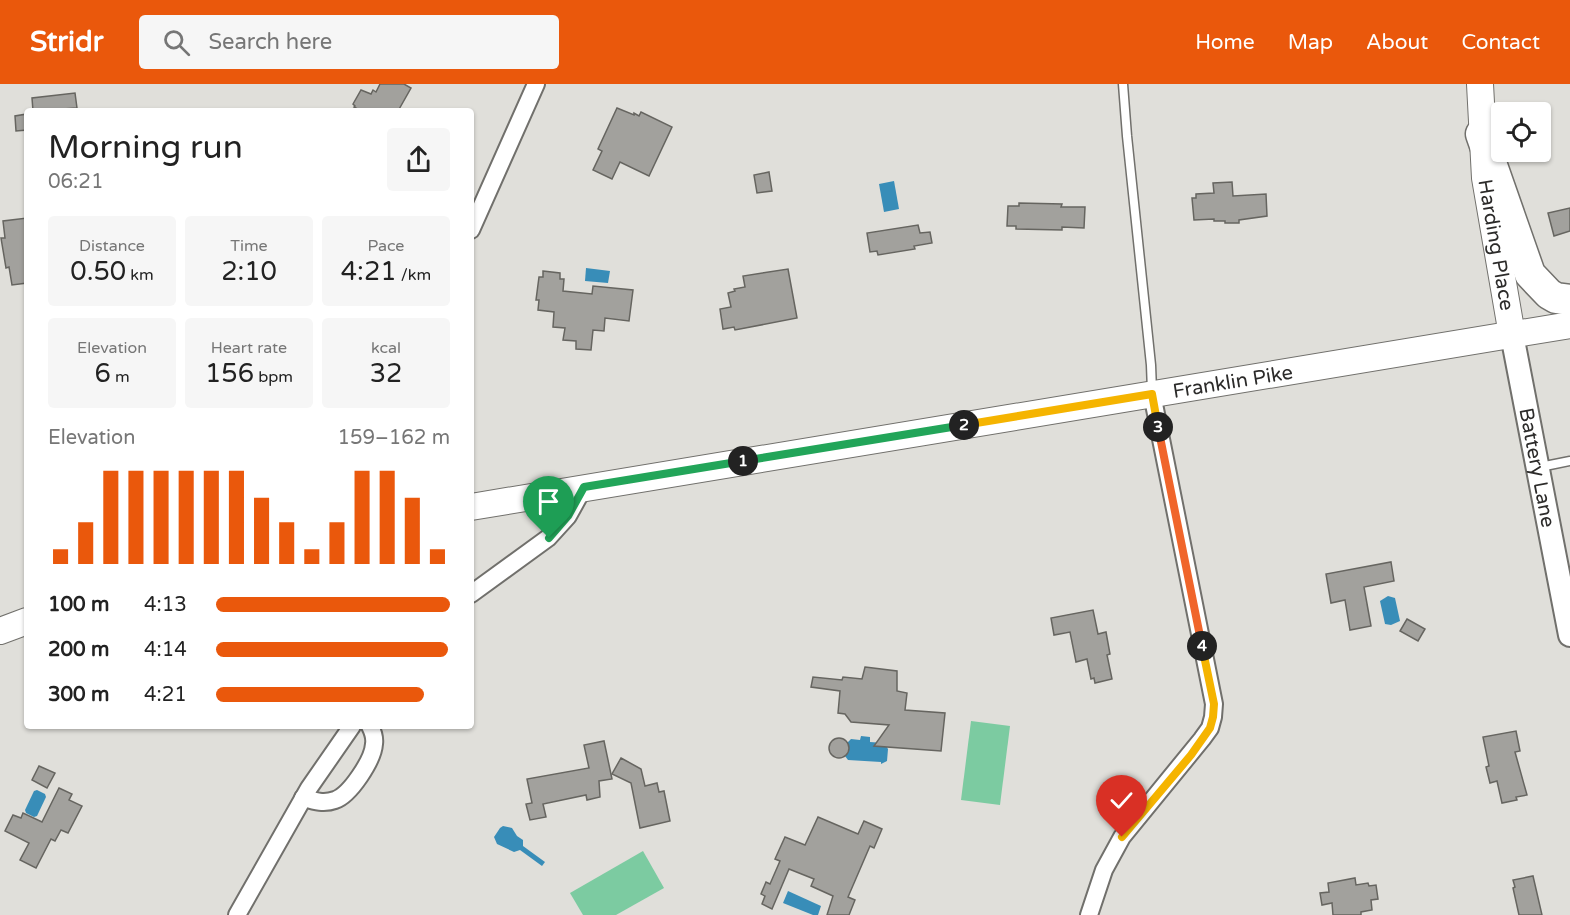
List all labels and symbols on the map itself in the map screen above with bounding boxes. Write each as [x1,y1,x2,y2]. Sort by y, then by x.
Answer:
street label: Harding Place [1472,178,1519,313]
street label: Franklin Pike [1171,361,1295,404]
street label: Battery Lane [1513,406,1560,530]
pin: 2 [949,410,979,440]
pin: 3 [1143,412,1173,442]
pin: 1 [728,446,758,476]
pin [523,476,574,538]
pin: 4 [1187,631,1217,661]
pin [1096,775,1147,837]

